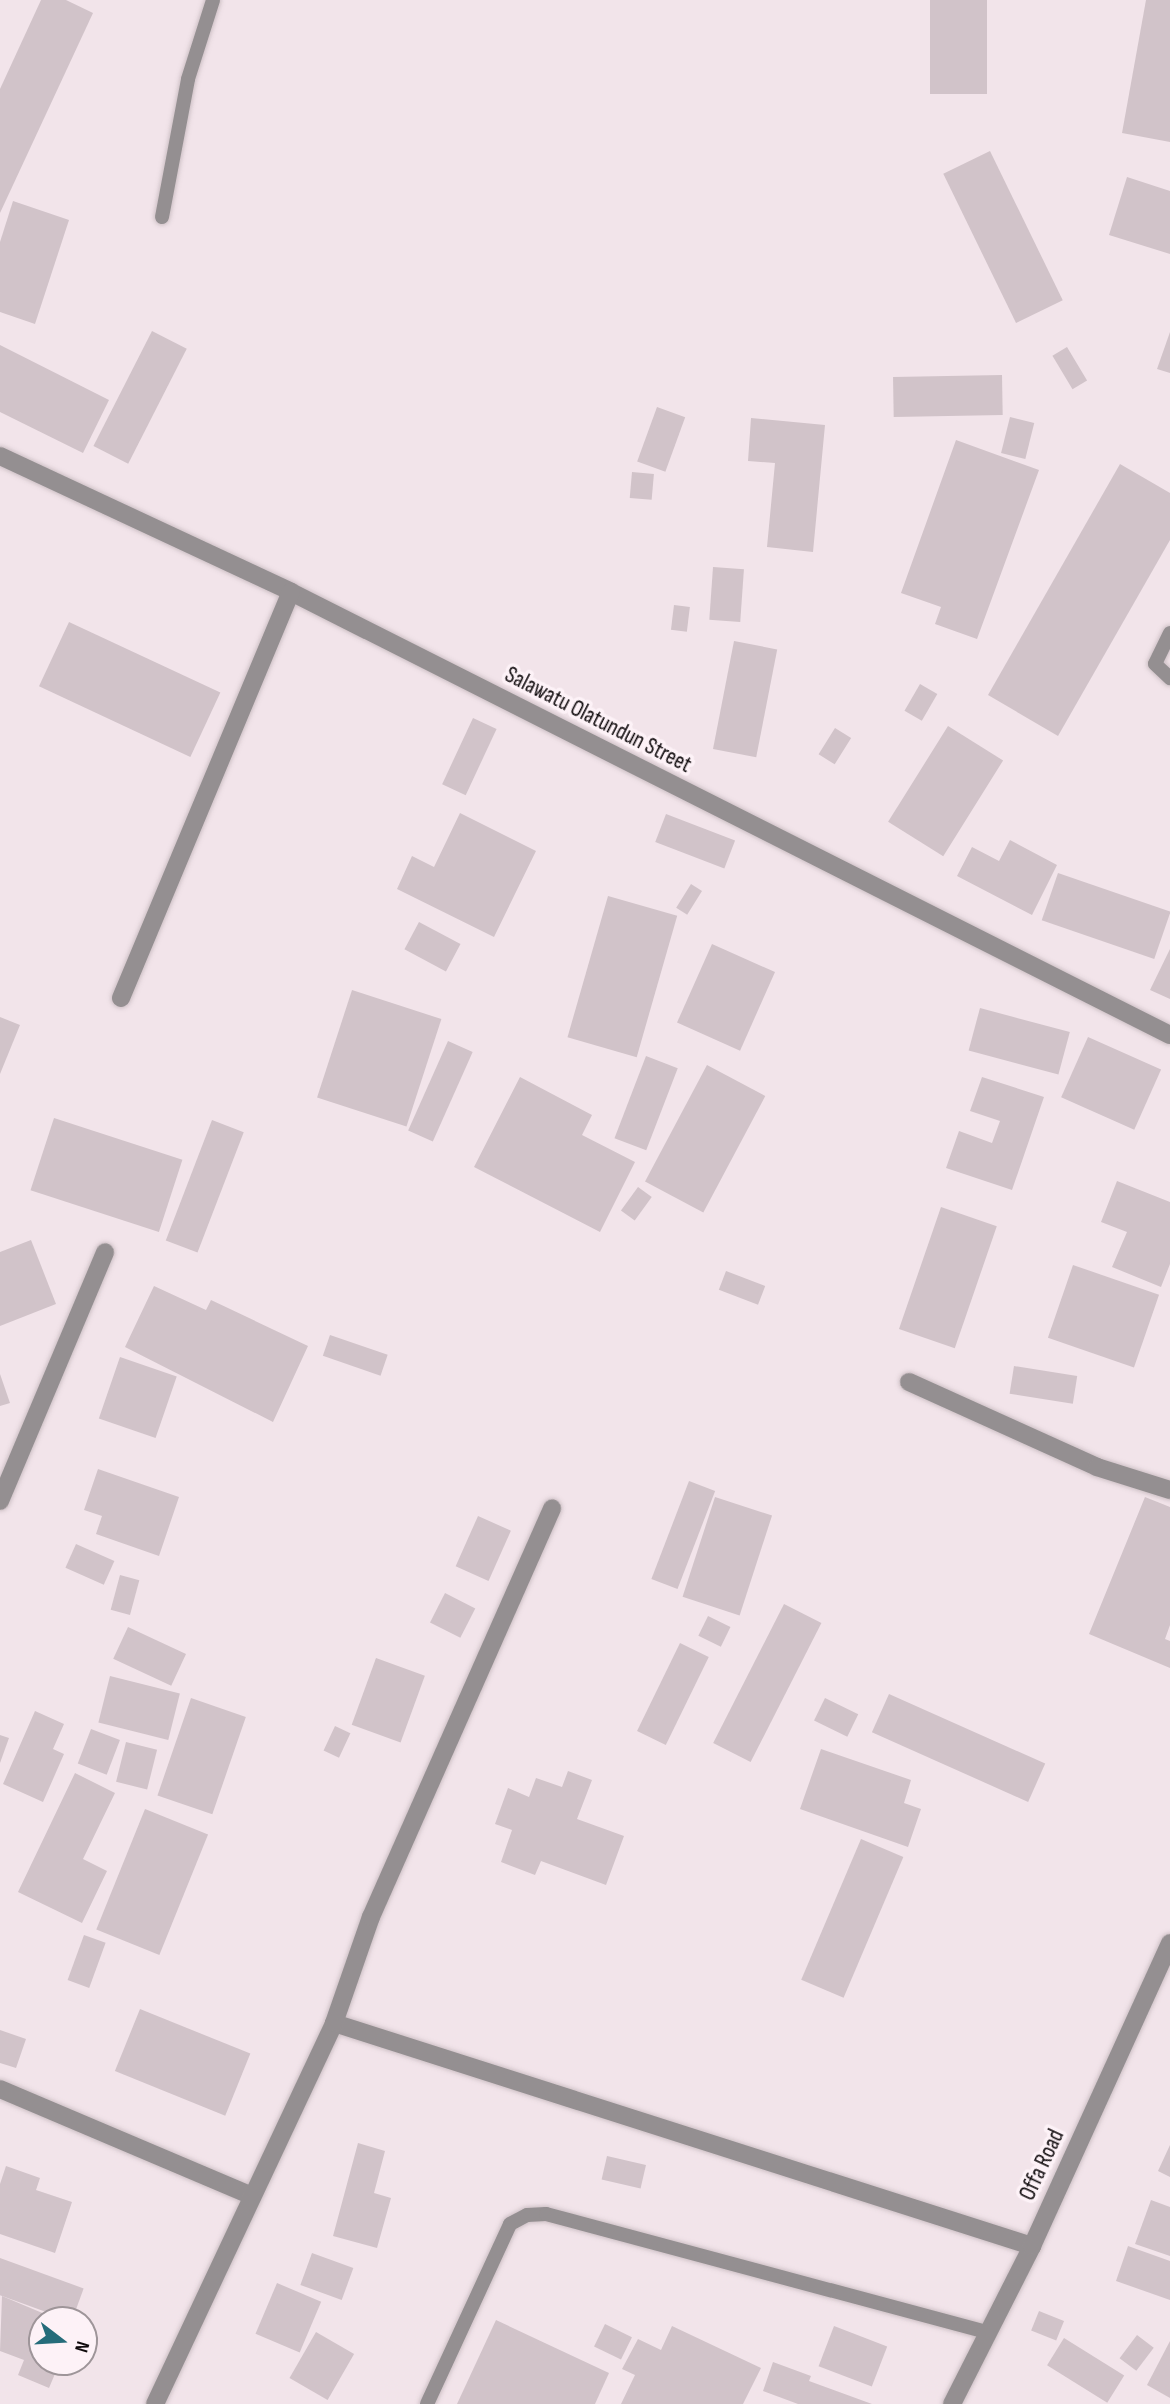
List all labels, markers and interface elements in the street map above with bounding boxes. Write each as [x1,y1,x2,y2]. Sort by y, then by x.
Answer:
street label: Salawatu Olatundun Street [500,661,696,779]
street label: Offa Road [1014,2125,1070,2205]
north arrow [28,2306,98,2376]
text: N [69,2338,94,2355]

